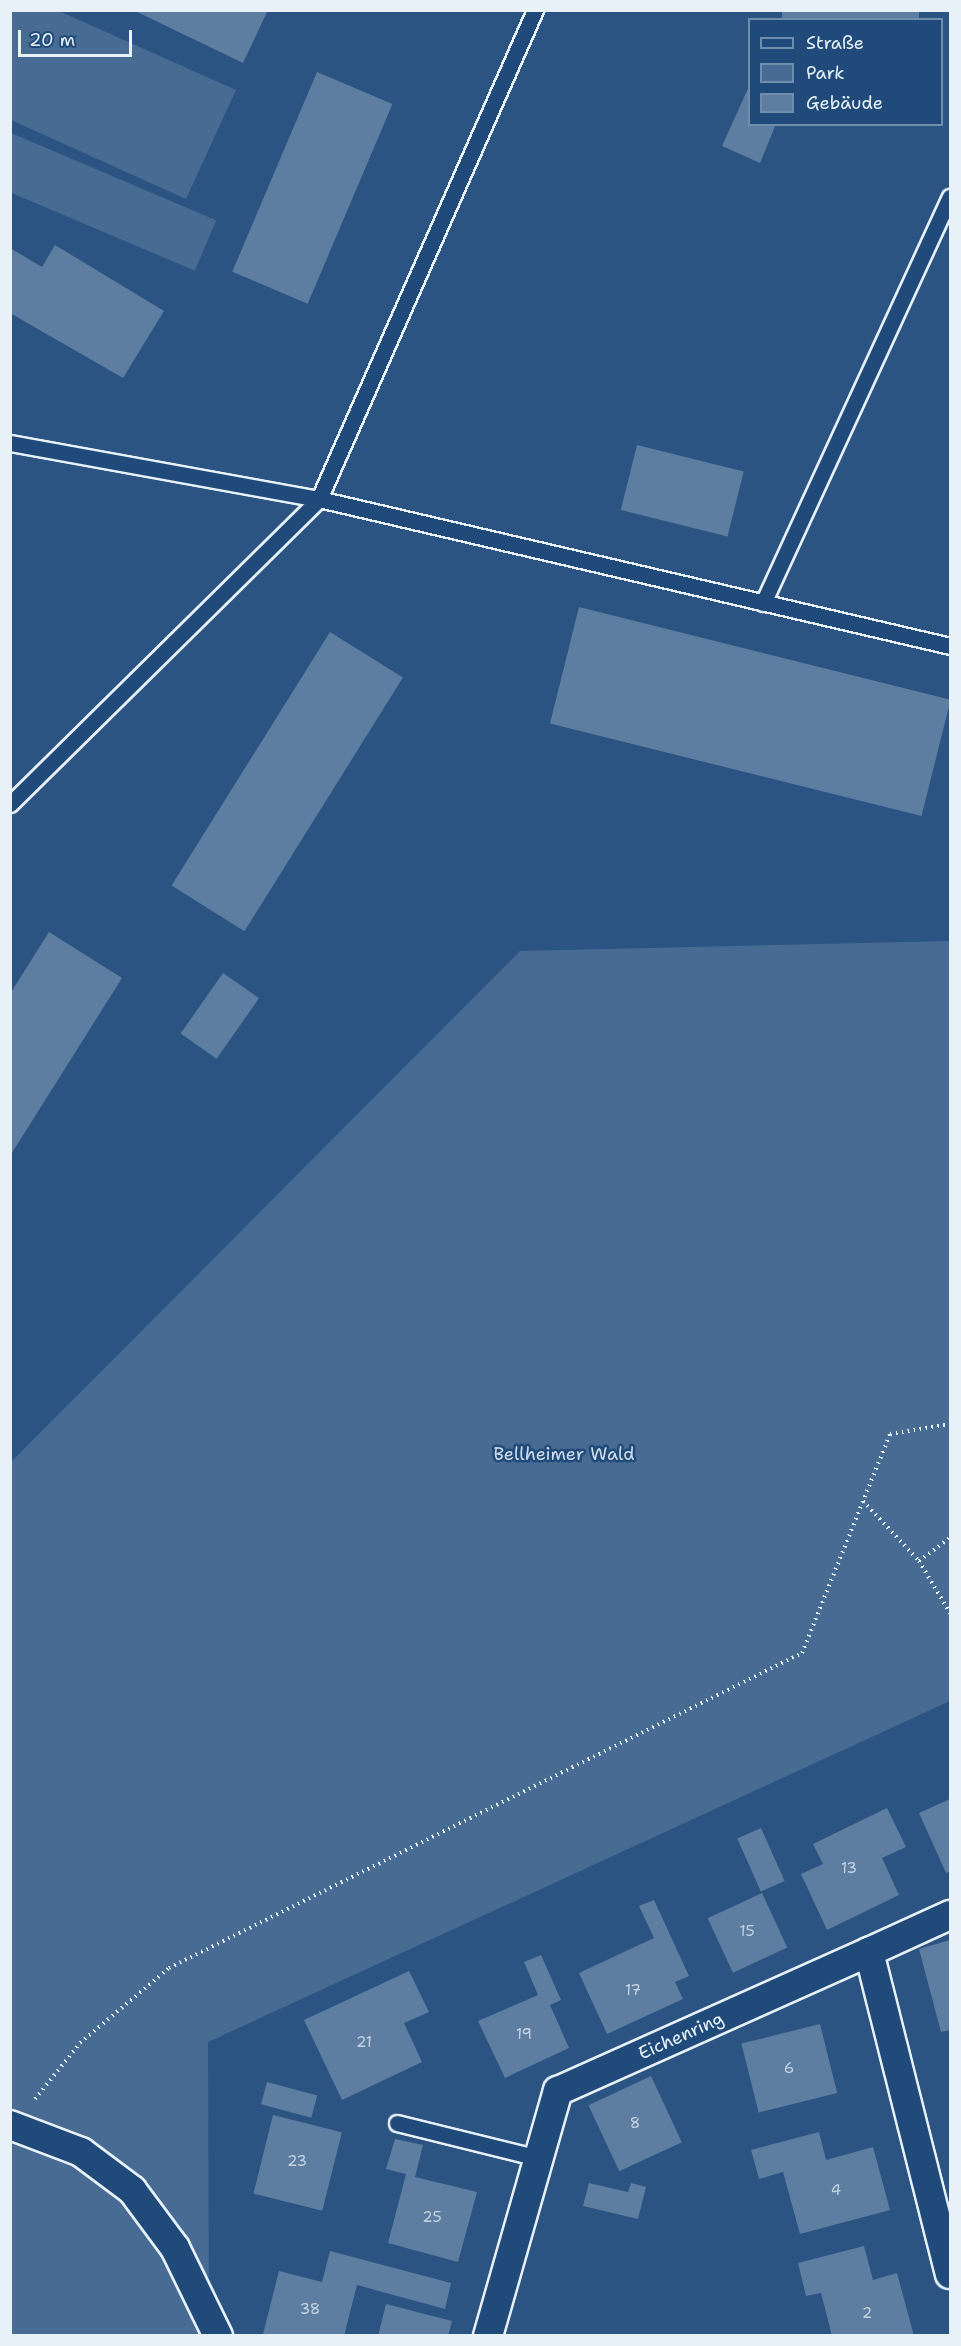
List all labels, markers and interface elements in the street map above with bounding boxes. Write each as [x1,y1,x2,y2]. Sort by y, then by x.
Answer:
scale bar [21,18,135,56]
legend [748,18,943,126]
text: 20 m [29,28,75,52]
text: Straße [806,31,864,55]
text: Park [806,61,845,85]
text: Gebäude [806,91,883,115]
park label: Bellheimer Wald [493,1443,635,1465]
house number: 13 [841,1860,857,1878]
house number: 15 [739,1923,755,1941]
house number: 17 [625,1982,641,2000]
street label: Eichenring [635,2008,727,2064]
house number: 19 [516,2026,532,2044]
house number: 21 [356,2034,372,2052]
house number: 6 [784,2060,794,2078]
house number: 8 [630,2115,640,2133]
house number: 23 [287,2153,307,2171]
house number: 4 [831,2182,841,2200]
house number: 25 [422,2209,442,2227]
house number: 38 [300,2301,320,2319]
house number: 2 [862,2305,872,2323]

